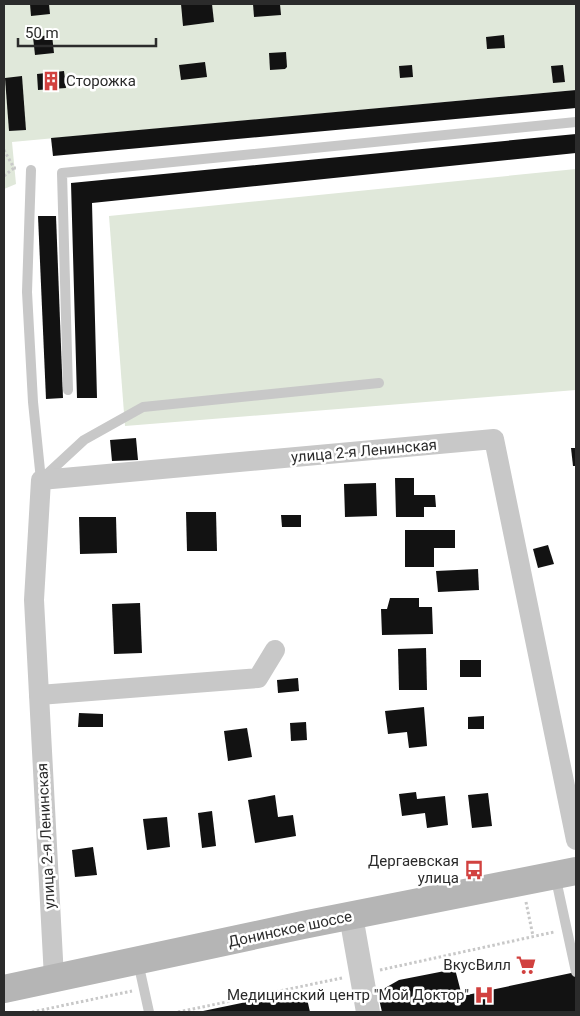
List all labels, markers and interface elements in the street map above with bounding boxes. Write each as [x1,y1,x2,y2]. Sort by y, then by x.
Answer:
scale bar [18,15,155,47]
text: 50 m [25,24,59,42]
building icon: Сторожка [40,70,62,92]
place label: Сторожка [66,72,136,90]
street label: улица 2-я Ленинская [290,436,438,466]
street label: улица 2-я Ленинская [33,762,59,910]
place label: Дергаевская улица [368,852,459,887]
bus stop icon: Дергаевская улица [463,859,485,881]
street label: Донинское шоссе [226,907,354,951]
supermarket icon: ВкусВилл [515,954,537,976]
place label: ВкусВилл [443,956,511,974]
hospital icon: Медицинский центр "Мой Доктор" [473,984,495,1006]
place label: Медицинский центр "Мой Доктор" [227,986,469,1004]

